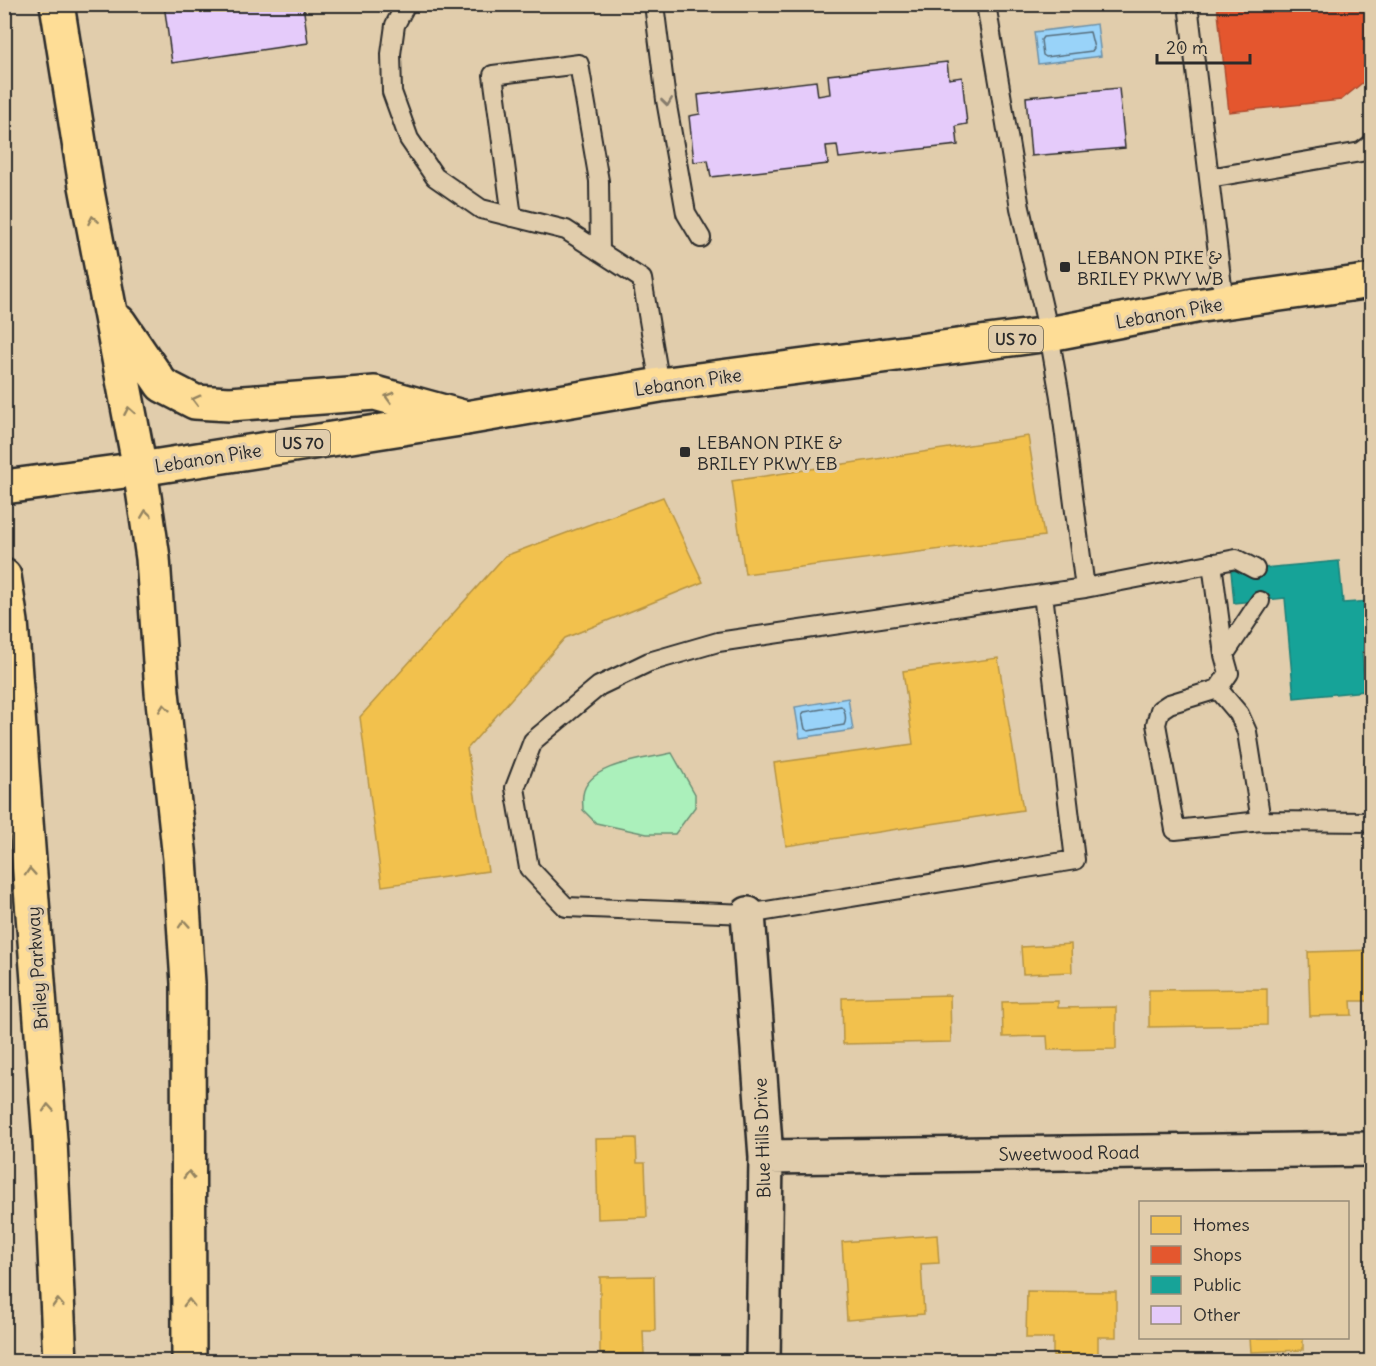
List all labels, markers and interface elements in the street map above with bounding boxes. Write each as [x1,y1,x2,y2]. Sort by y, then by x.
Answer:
scale bar [1157,27,1250,65]
text: 20 m [1166,36,1208,59]
one-way arrow [660,97,672,107]
one-way arrow [87,215,100,225]
place label: LEBANON PIKE & BRILEY PKWY WB [1077,246,1223,290]
marker: LEBANON PIKE & BRILEY PKWY WB [1058,260,1072,274]
street label: Lebanon Pike [1114,292,1224,334]
road number: US 70 [989,326,1043,352]
street label: Lebanon Pike [633,363,743,401]
one-way arrow [384,391,394,404]
one-way arrow [191,394,201,407]
one-way arrow [124,406,136,416]
road number: US 70 [276,430,330,456]
place label: LEBANON PIKE & BRILEY PKWY EB [697,431,842,475]
street label: Lebanon Pike [153,438,263,478]
marker: LEBANON PIKE & BRILEY PKWY EB [678,445,692,459]
one-way arrow [141,510,153,519]
one-way arrow [158,704,171,713]
one-way arrow [24,867,37,877]
street label: Briley Parkway [21,906,53,1030]
one-way arrow [178,920,191,929]
street label: Blue Hills Drive [748,1077,776,1199]
one-way arrow [42,1104,55,1113]
street label: Sweetwood Road [998,1140,1140,1166]
one-way arrow [183,1171,195,1180]
legend [1139,1201,1349,1339]
text: Homes [1193,1213,1250,1236]
text: Shops [1193,1243,1242,1266]
text: Public [1193,1273,1242,1296]
one-way arrow [51,1299,64,1308]
one-way arrow [183,1299,195,1308]
text: Other [1193,1303,1241,1326]

